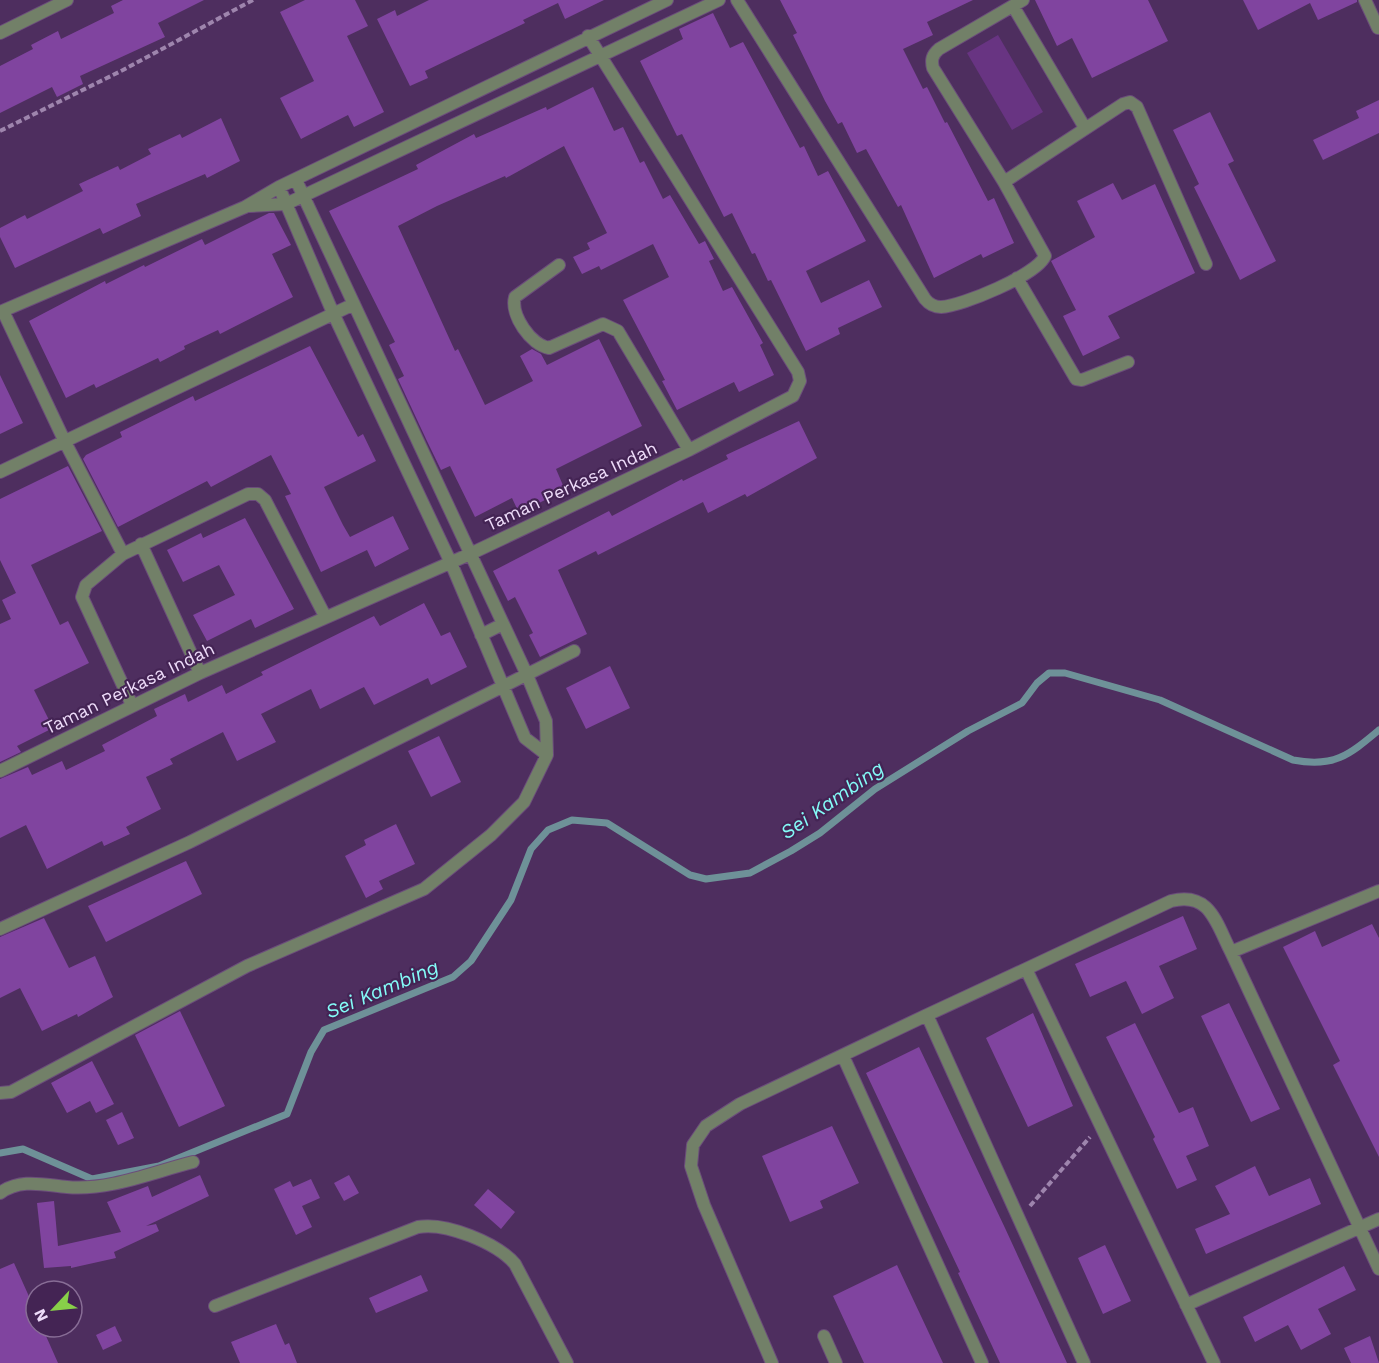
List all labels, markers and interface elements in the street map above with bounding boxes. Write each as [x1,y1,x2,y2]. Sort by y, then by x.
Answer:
street label: Taman Perkasa Indah [482,437,660,535]
street label: Taman Perkasa Indah [40,638,218,738]
water label: Sei Kambing [776,756,888,844]
water label: Sei Kambing [322,954,442,1024]
north arrow [24,1279,84,1339]
text: N [30,1306,52,1325]

